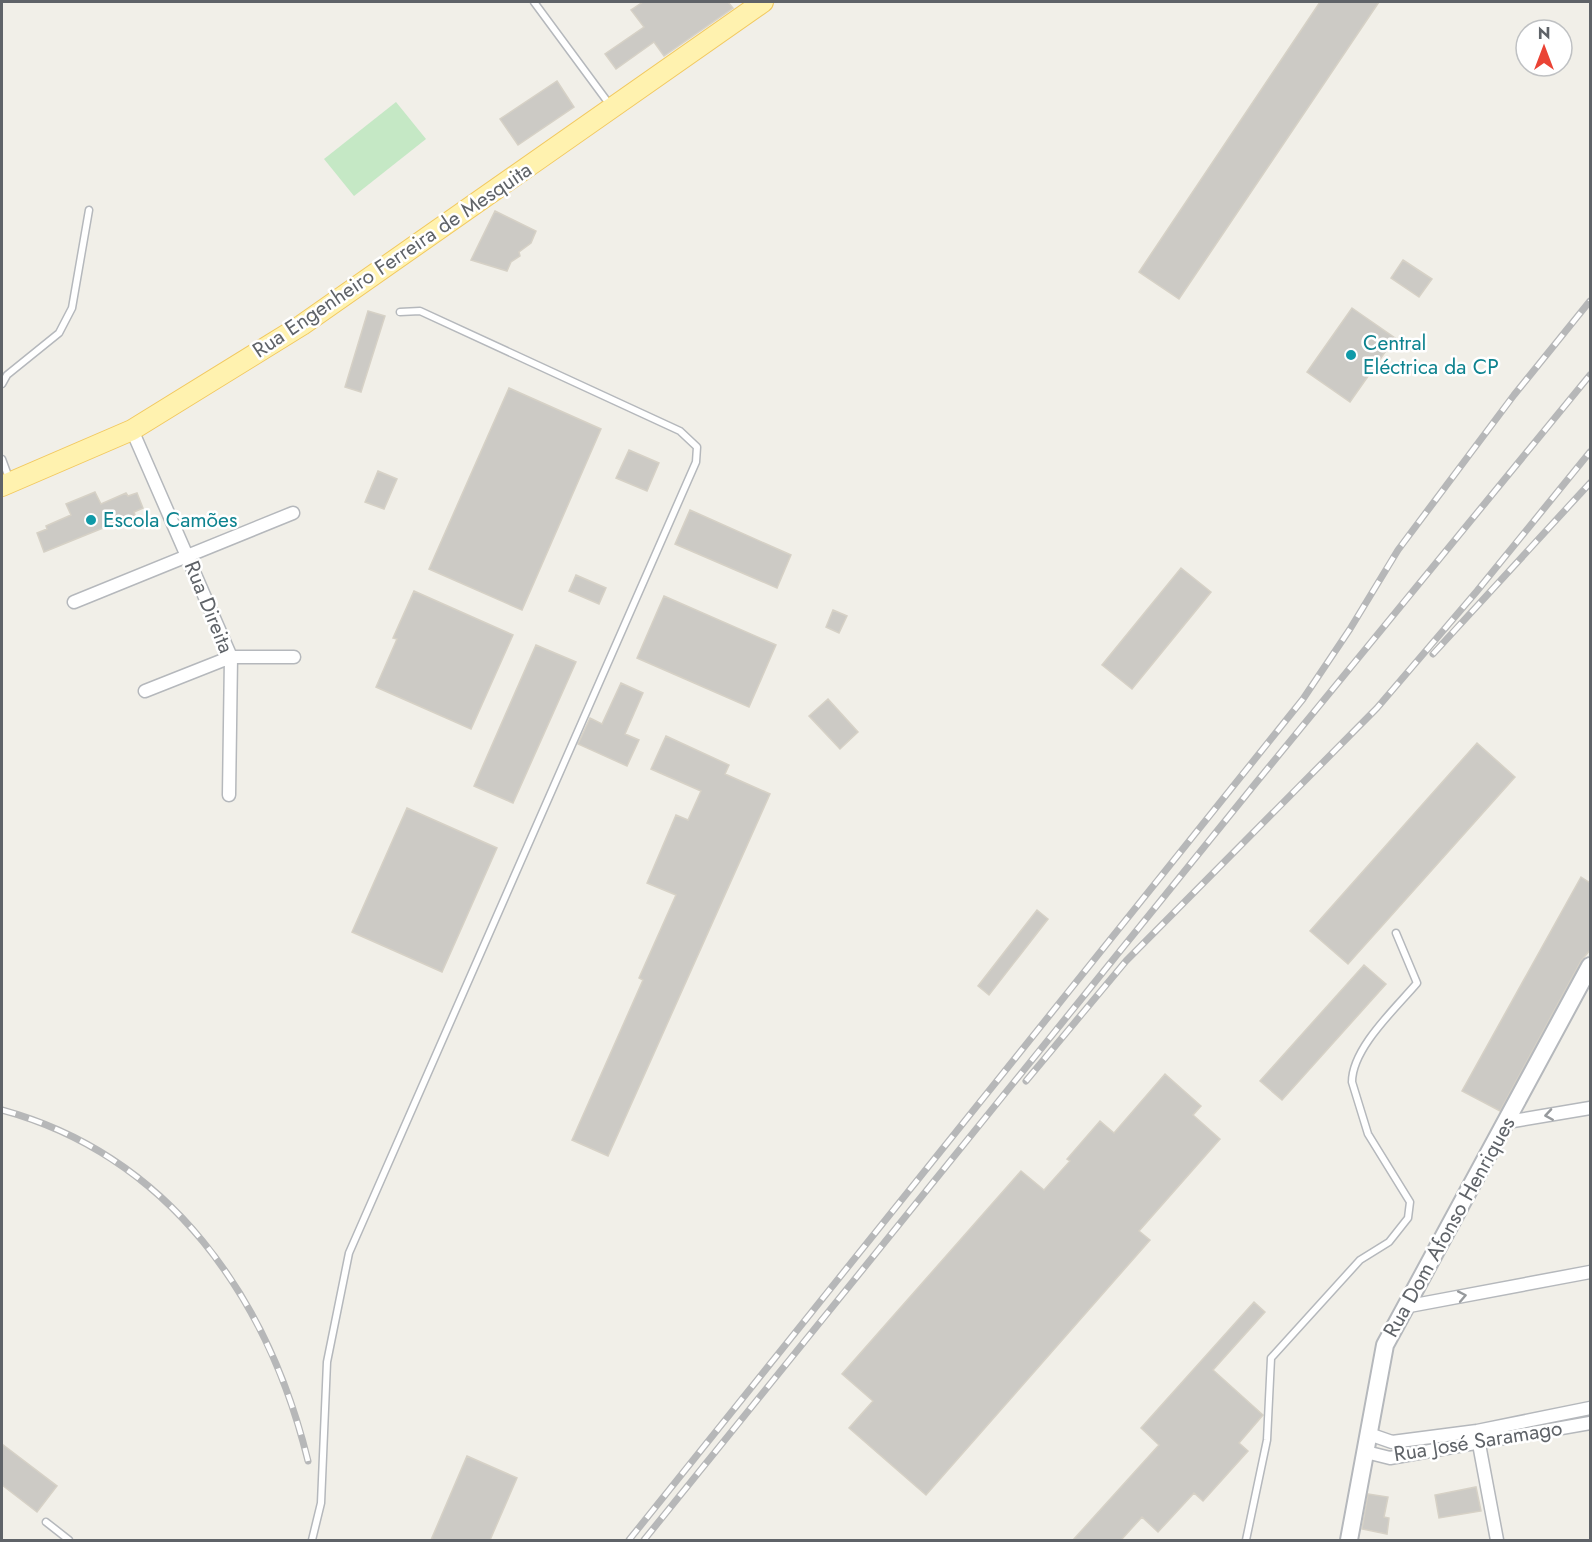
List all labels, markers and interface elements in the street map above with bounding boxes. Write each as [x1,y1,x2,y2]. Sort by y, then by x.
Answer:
north arrow [1514,18,1574,78]
text: N [1538,22,1550,45]
street label: Rua Engenheiro Ferreira de Mesquita [246,155,538,365]
place label: Central Eléctrica da CP [1363,328,1499,382]
marker: Central Eléctrica da CP [1344,348,1358,362]
place label: Escola Camões [103,505,237,535]
marker: Escola Camões [84,513,98,527]
street label: Rua Direita [177,556,241,658]
one-way arrow [1544,1108,1553,1120]
street label: Rua Dom Afonso Henriques [1376,1111,1522,1343]
one-way arrow [1457,1290,1467,1303]
street label: Rua José Saramago [1392,1413,1564,1469]

